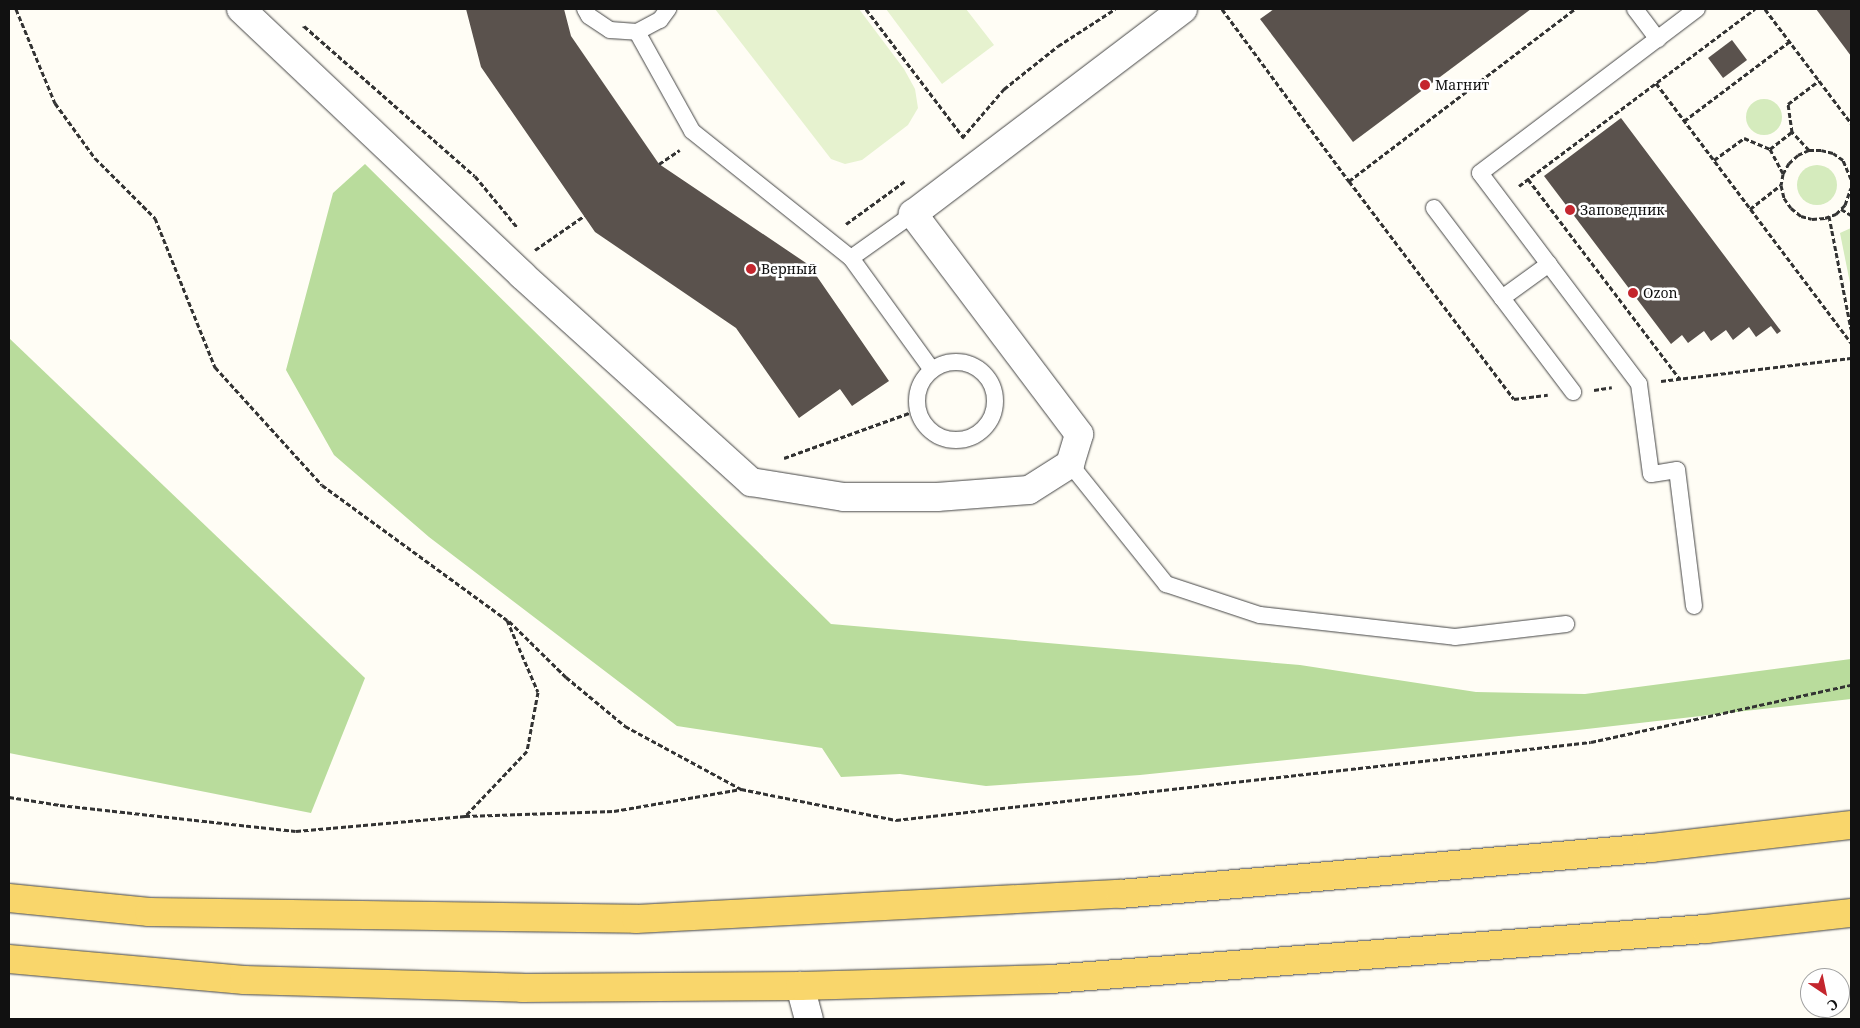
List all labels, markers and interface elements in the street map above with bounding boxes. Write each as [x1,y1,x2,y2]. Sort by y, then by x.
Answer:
place label: Магнит [1435,77,1489,93]
marker: Магнит [1419,79,1431,91]
place label: Заповедник [1580,202,1665,218]
marker: Заповедник [1564,204,1576,216]
place label: Верный [761,261,817,277]
marker: Верный [745,263,757,275]
place label: Ozon [1643,285,1678,301]
marker: Ozon [1627,287,1639,299]
north arrow [1800,968,1850,1018]
text: С [1824,995,1842,1015]

